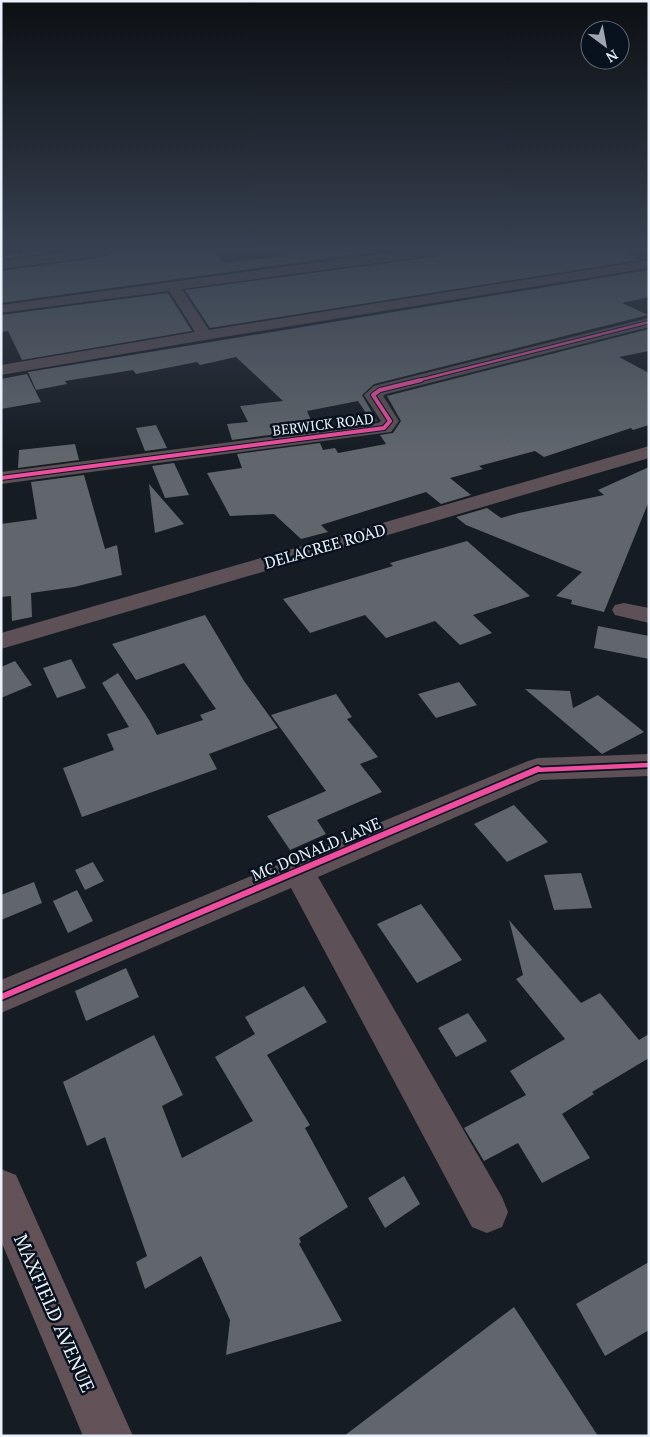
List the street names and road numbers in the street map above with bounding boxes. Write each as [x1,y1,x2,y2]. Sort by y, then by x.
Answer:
street label: BERWICK ROAD [271,408,375,440]
street label: DELACREE ROAD [262,518,388,574]
street label: MC DONALD LANE [248,812,384,886]
street label: MAXFIELD AVENUE [9,1230,101,1396]

